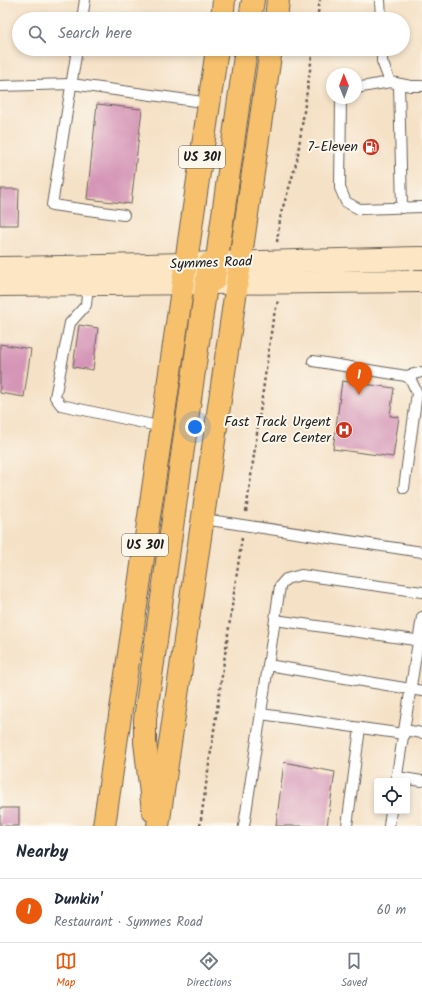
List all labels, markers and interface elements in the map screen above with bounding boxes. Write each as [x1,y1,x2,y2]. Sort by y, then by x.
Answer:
search box [12,12,410,56]
text: Search here [58,22,132,46]
icon: search [26,23,48,45]
north arrow [326,68,362,104]
place label: 7-Eleven [308,136,358,158]
fuel station icon: 7-Eleven [361,137,381,157]
road number: US 301 [179,146,225,168]
street label: Symmes Road [170,251,253,275]
pin: 1 [346,362,372,395]
place label: Fast Track Urgent Care Center [224,411,332,449]
your location [185,417,205,437]
hospital icon: Fast Track Urgent Care Center [334,420,354,440]
road number: US 301 [122,534,168,556]
map controls [374,778,410,814]
button: locate [374,778,410,814]
text: Nearby [16,839,68,866]
text: Dunkin' [54,888,103,912]
text: 1 [27,900,31,921]
text: 60 m [377,900,406,921]
text: Restaurant · Symmes Road [54,912,203,933]
tab: Map [55,950,77,992]
tab: Directions [186,950,232,992]
tab: Saved [341,950,367,992]

